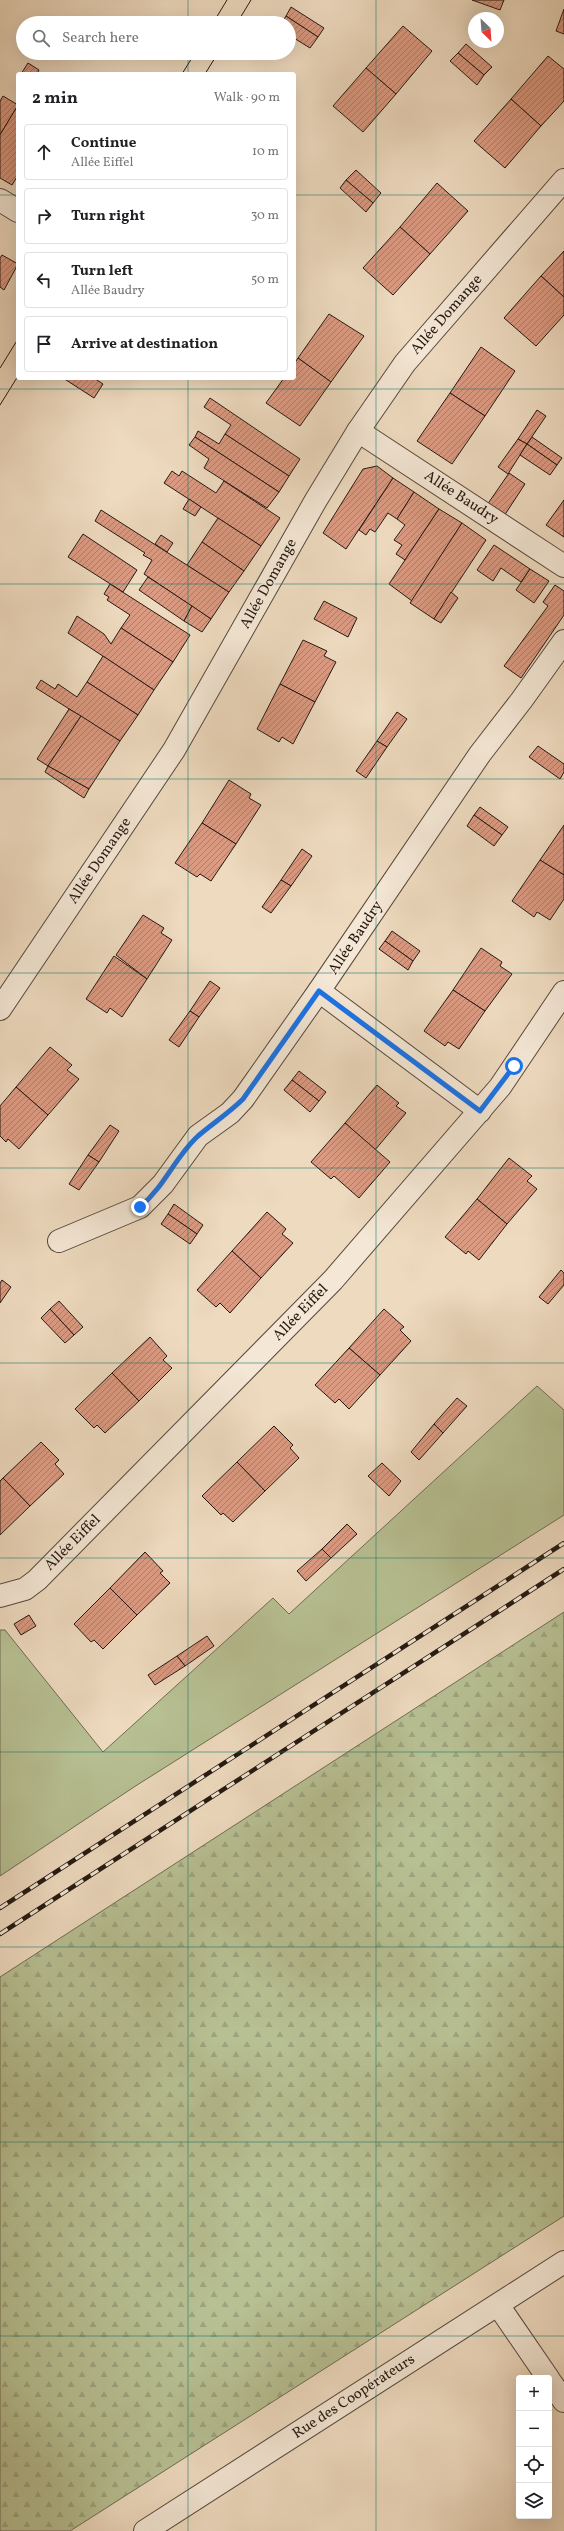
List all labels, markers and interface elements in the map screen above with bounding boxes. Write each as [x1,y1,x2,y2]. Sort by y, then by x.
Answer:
north arrow [468,12,504,48]
search box [16,16,296,60]
icon: search [30,27,52,49]
text: Search here [62,28,139,49]
text: 2 min [32,87,78,110]
text: Walk · 90 m [214,89,280,107]
text: Continue [71,133,136,154]
icon: ahead [33,141,55,163]
text: 10 m [252,143,279,161]
text: Allée Eiffel [71,154,133,172]
icon: right [33,205,55,227]
text: Turn right [71,206,145,227]
text: 30 m [251,207,279,225]
text: Turn left [71,261,133,282]
icon: left [33,269,55,291]
street label: Allée Domange [406,270,488,360]
text: 50 m [251,271,279,289]
text: Allée Baudry [71,282,145,300]
icon: arrive [33,333,55,355]
text: Arrive at destination [71,334,218,355]
street label: Allée Baudry [420,466,502,530]
street label: Allée Domange [236,535,302,633]
street label: Allée Domange [63,814,137,908]
street label: Allée Baudry [324,897,388,979]
route start [505,1057,523,1075]
route end [131,1198,149,1216]
street label: Allée Eiffel [268,1280,334,1346]
street label: Allée Eiffel [40,1510,106,1576]
street label: Rue des Coopérateurs [289,2349,419,2445]
map controls [516,2375,552,2519]
button: + [516,2375,552,2411]
button: − [516,2411,552,2447]
button: locate [516,2447,552,2483]
button: layers [516,2483,552,2519]

